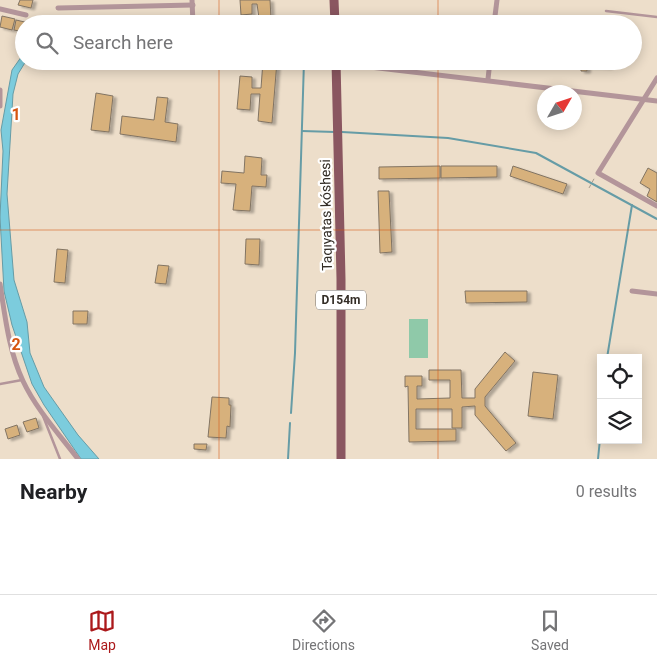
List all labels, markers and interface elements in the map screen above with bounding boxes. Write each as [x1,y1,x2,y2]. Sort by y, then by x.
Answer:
search box [15,15,642,70]
icon: search [33,29,61,57]
text: Search here [73,31,173,54]
north arrow [537,85,582,130]
text: 1 [11,105,21,124]
street label: Taqıyatas kóshesi [317,159,335,271]
road number: D154m [316,290,366,310]
text: 2 [11,335,21,354]
map controls [597,354,642,444]
button: locate [597,354,642,399]
button: layers [597,399,642,444]
text: Nearby [20,480,87,504]
text: 0 results [576,482,637,501]
tab: Map [88,607,116,653]
tab: Directions [292,607,355,653]
tab: Saved [531,607,569,653]

